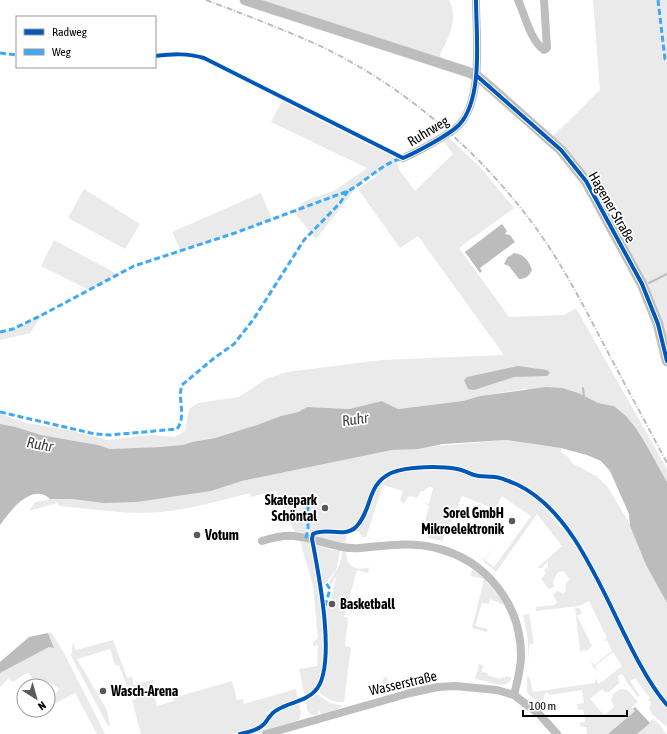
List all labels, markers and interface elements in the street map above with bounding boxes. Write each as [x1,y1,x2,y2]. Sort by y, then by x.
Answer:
legend [16,16,156,68]
text: Radweg [52,25,88,39]
text: Weg [52,45,72,59]
street label: Ruhrweg [404,112,452,150]
street label: Hagener Straße [585,169,639,245]
water label: Ruhr [341,409,370,429]
water label: Ruhr [25,433,55,455]
place label: Skatepark Schöntal [265,492,318,524]
marker: Skatepark Schöntal [320,503,330,513]
place label: Sorel GmbH Mikroelektronik [421,505,505,537]
marker: Sorel GmbH Mikroelektronik [507,516,517,526]
place label: Votum [204,527,239,543]
marker: Votum [192,530,202,540]
place label: Basketball [340,596,395,612]
marker: Basketball [327,599,337,609]
street label: Wasserstraße [368,667,438,699]
north arrow [16,678,56,718]
place label: Wasch-Arena [110,683,179,699]
marker: Wasch-Arena [98,686,108,696]
scale bar [523,692,627,718]
text: N [36,699,48,713]
text: 100 m [529,699,556,713]

